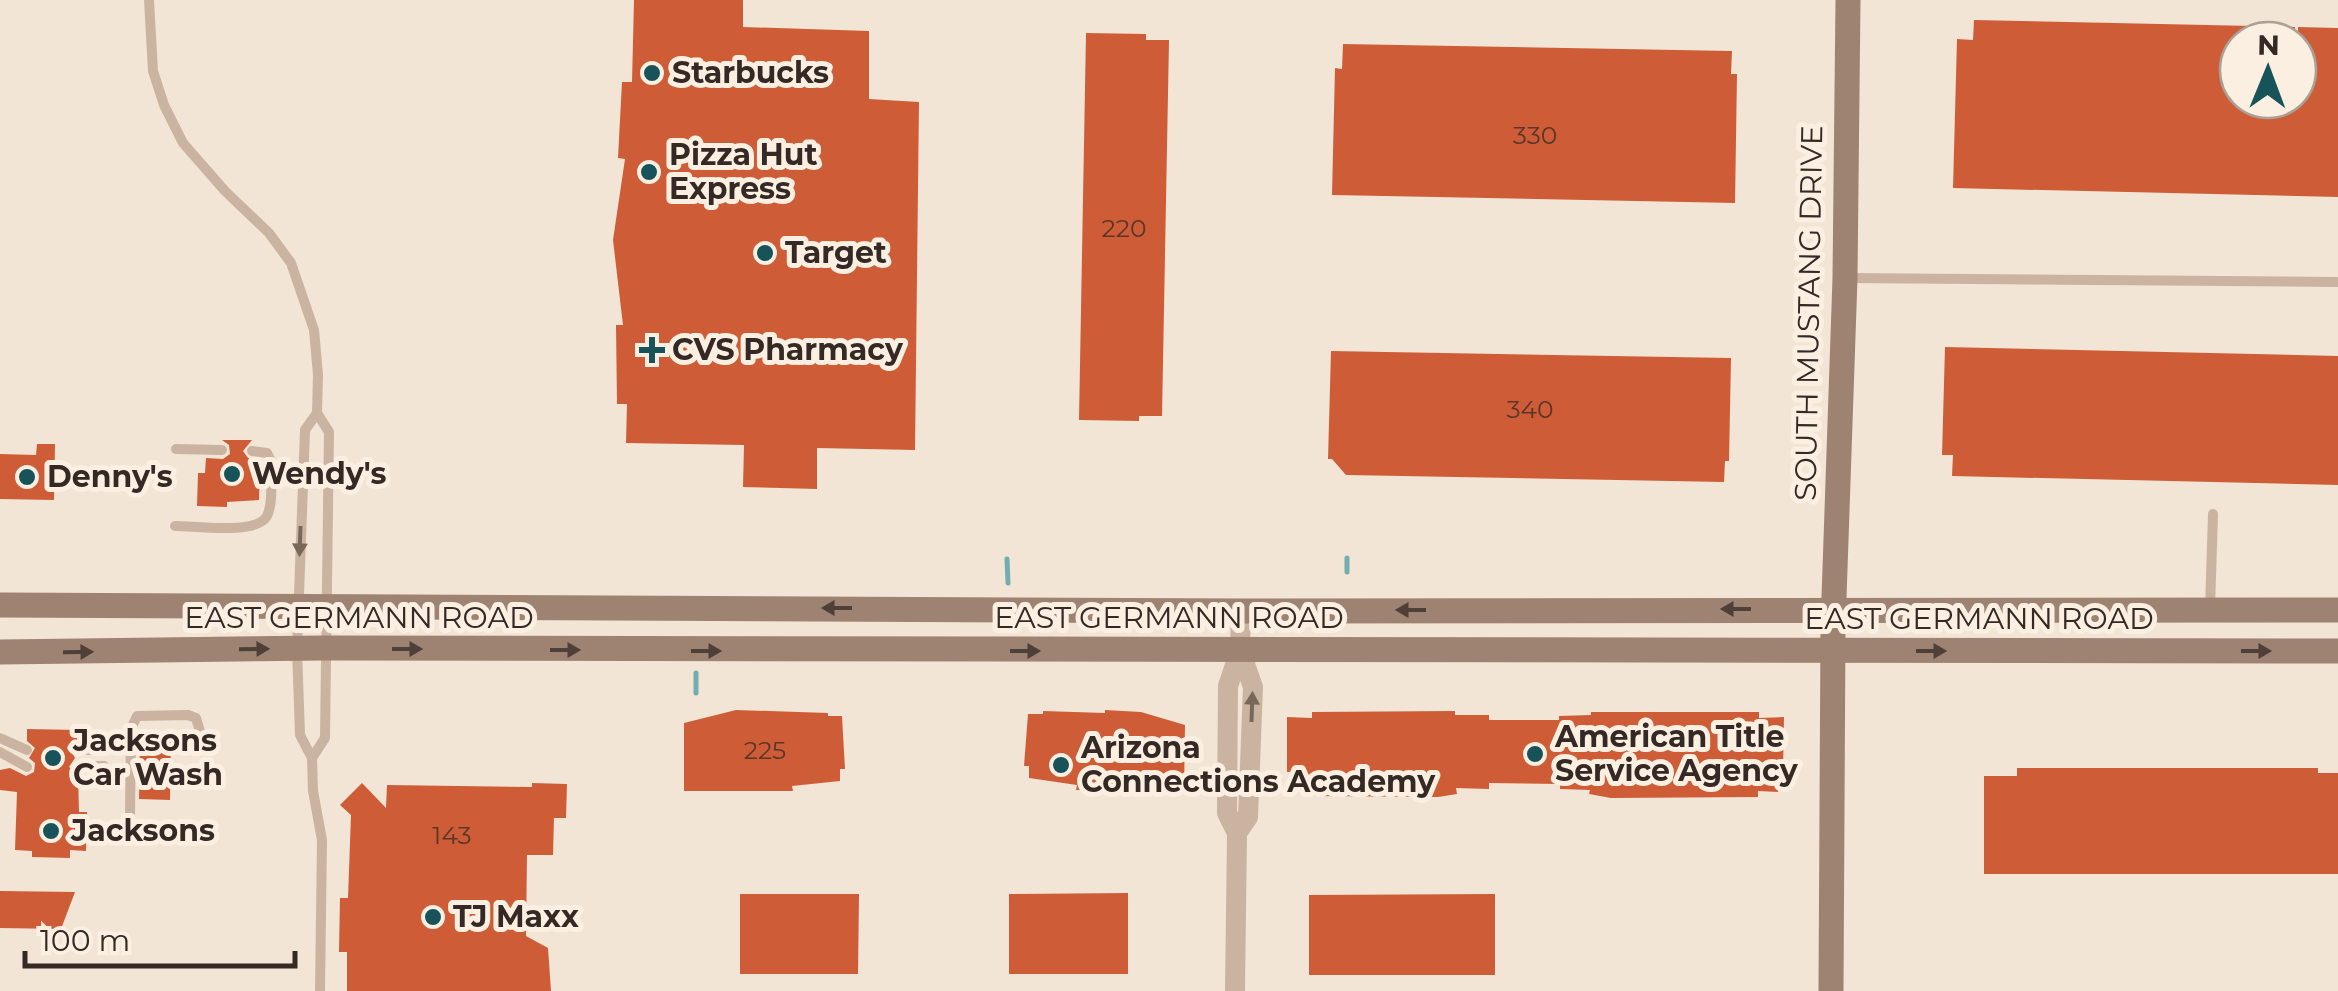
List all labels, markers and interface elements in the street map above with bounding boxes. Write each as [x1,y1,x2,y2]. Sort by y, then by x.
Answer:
north arrow [2218,20,2318,120]
text: N [2257,28,2280,62]
place label: Starbucks [672,54,829,91]
marker: Starbucks [641,62,663,84]
house number: 330 [1513,120,1557,150]
street label: SOUTH MUSTANG DRIVE [1787,125,1830,501]
place label: Pizza Hut Express [669,136,817,207]
marker: Pizza Hut Express [638,161,660,183]
house number: 220 [1102,213,1146,243]
place label: Target [785,234,887,271]
marker: Target [754,242,776,264]
place label: CVS Pharmacy [672,331,904,368]
marker: CVS Pharmacy [641,339,663,361]
house number: 340 [1506,394,1554,424]
place label: Wendy's [252,455,387,492]
place label: Denny's [47,458,173,495]
marker: Wendy's [221,463,243,485]
marker: Denny's [16,466,38,488]
one-way arrow [292,526,308,558]
street label: EAST GERMANN ROAD [184,599,534,636]
street label: EAST GERMANN ROAD [994,599,1344,636]
one-way arrow [820,600,852,616]
street label: EAST GERMANN ROAD [1804,600,2154,637]
one-way arrow [1720,601,1752,617]
one-way arrow [1395,602,1427,618]
one-way arrow [239,641,271,657]
one-way arrow [391,641,423,657]
one-way arrow [550,642,582,658]
one-way arrow [691,643,723,659]
one-way arrow [1009,643,1041,659]
one-way arrow [2240,643,2272,659]
one-way arrow [63,644,95,660]
one-way arrow [1915,644,1947,660]
one-way arrow [1244,691,1260,723]
place label: American Title Service Agency [1554,718,1799,789]
place label: Jacksons Car Wash [72,722,223,793]
place label: Arizona Connections Academy [1080,729,1436,800]
house number: 225 [744,735,786,765]
marker: American Title Service Agency [1524,743,1546,765]
marker: Jacksons Car Wash [42,747,64,769]
marker: Arizona Connections Academy [1050,754,1072,776]
place label: Jacksons [70,812,215,849]
marker: Jacksons [40,820,62,842]
house number: 143 [432,820,472,850]
place label: TJ Maxx [453,898,579,935]
scale bar [25,906,295,968]
marker: TJ Maxx [422,906,444,928]
text: 100 m [40,922,130,959]

